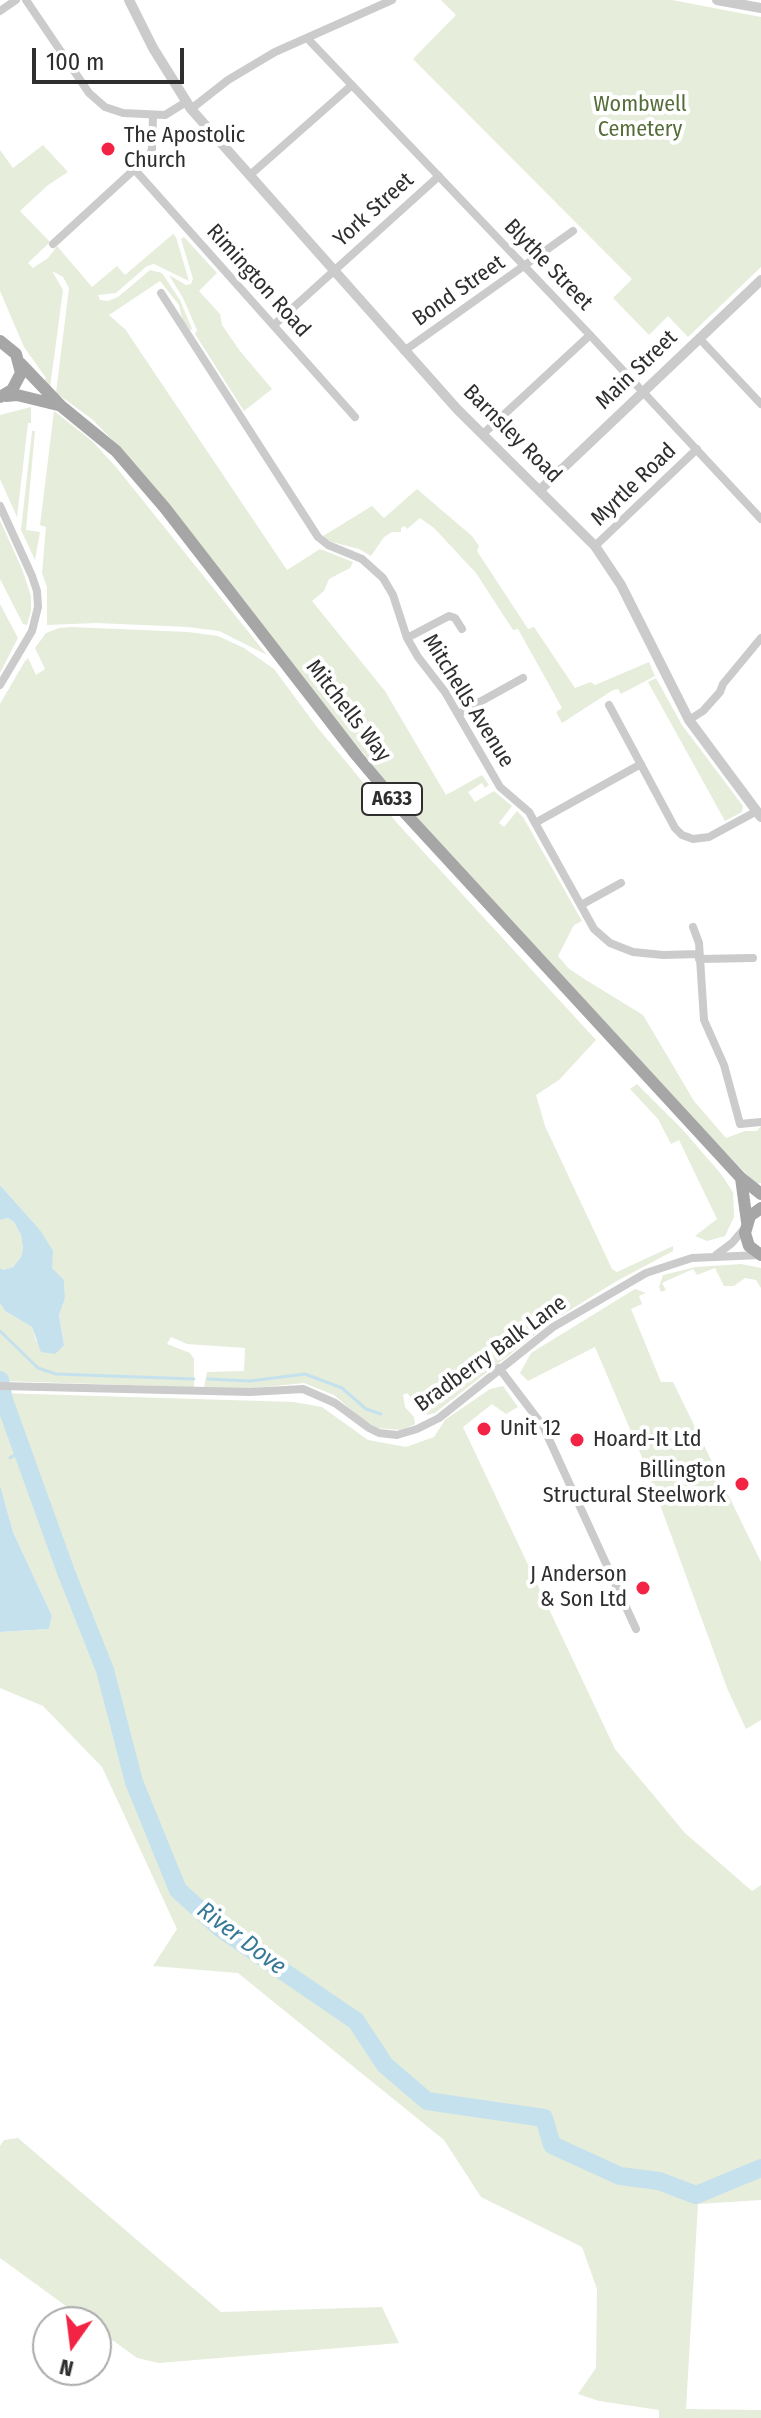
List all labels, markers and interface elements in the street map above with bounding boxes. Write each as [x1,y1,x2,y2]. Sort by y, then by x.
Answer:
scale bar [36,32,188,82]
text: 100 m [46,48,104,76]
park label: Wombwell Cemetery [593,92,687,144]
place label: The Apostolic Church [124,123,245,174]
marker: The Apostolic Church [99,140,117,158]
street label: York Street [329,167,419,253]
street label: Blythe Street [498,214,598,316]
street label: Rimington Road [200,219,316,343]
street label: Bond Street [408,250,510,332]
street label: Main Street [591,325,683,415]
street label: Barnsley Road [457,379,567,489]
street label: Myrtle Road [586,438,682,532]
street label: Mitchells Avenue [416,629,520,773]
street label: Mitchells Way [300,655,396,767]
road number: A633 [362,783,422,815]
street label: Bradberry Balk Lane [410,1290,572,1418]
place label: Unit 12 [500,1416,561,1442]
marker: Unit 12 [475,1420,493,1438]
place label: Hoard-It Ltd [593,1427,701,1453]
marker: Hoard-It Ltd [568,1431,586,1449]
place label: Billington Structural Steelwork [543,1458,726,1510]
marker: Billington Structural Steelwork [733,1475,751,1493]
place label: J Anderson & Son Ltd [530,1562,627,1614]
marker: J Anderson & Son Ltd [634,1579,652,1597]
water label: River Dove [191,1896,291,1982]
north arrow [32,2306,112,2386]
text: N [57,2353,76,2383]

